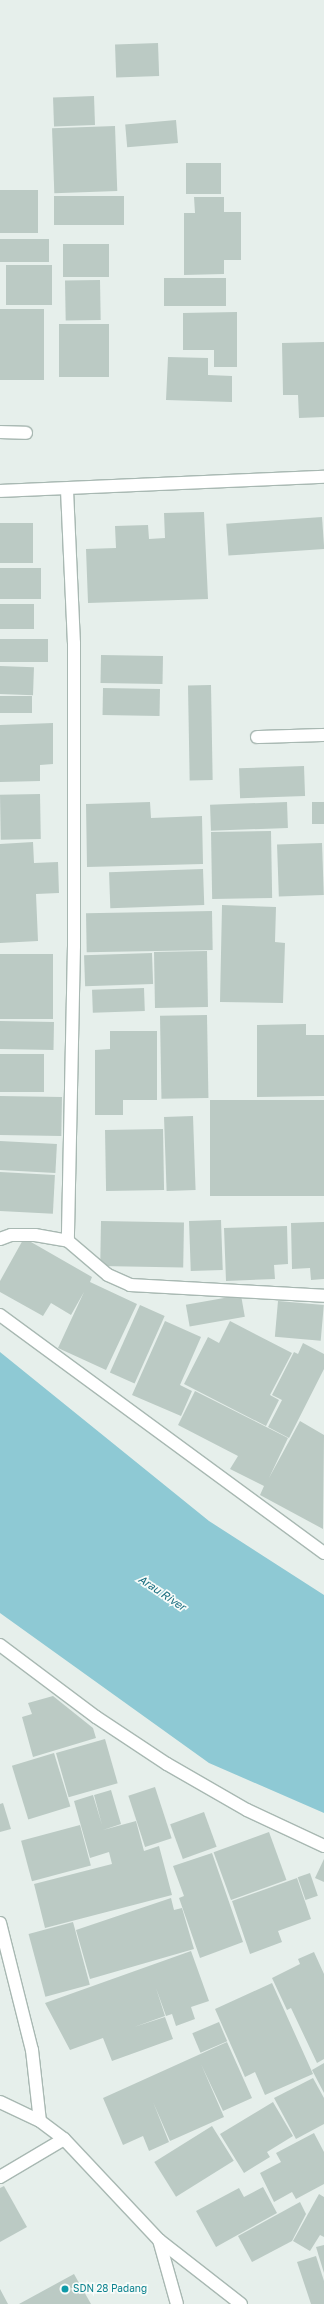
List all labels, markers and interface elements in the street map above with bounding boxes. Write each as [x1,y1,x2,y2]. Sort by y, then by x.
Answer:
water label: Arau River [136,1572,188,1614]
place label: SDN 28 Padang [73,2283,147,2295]
marker: SDN 28 Padang [60,2284,70,2294]

